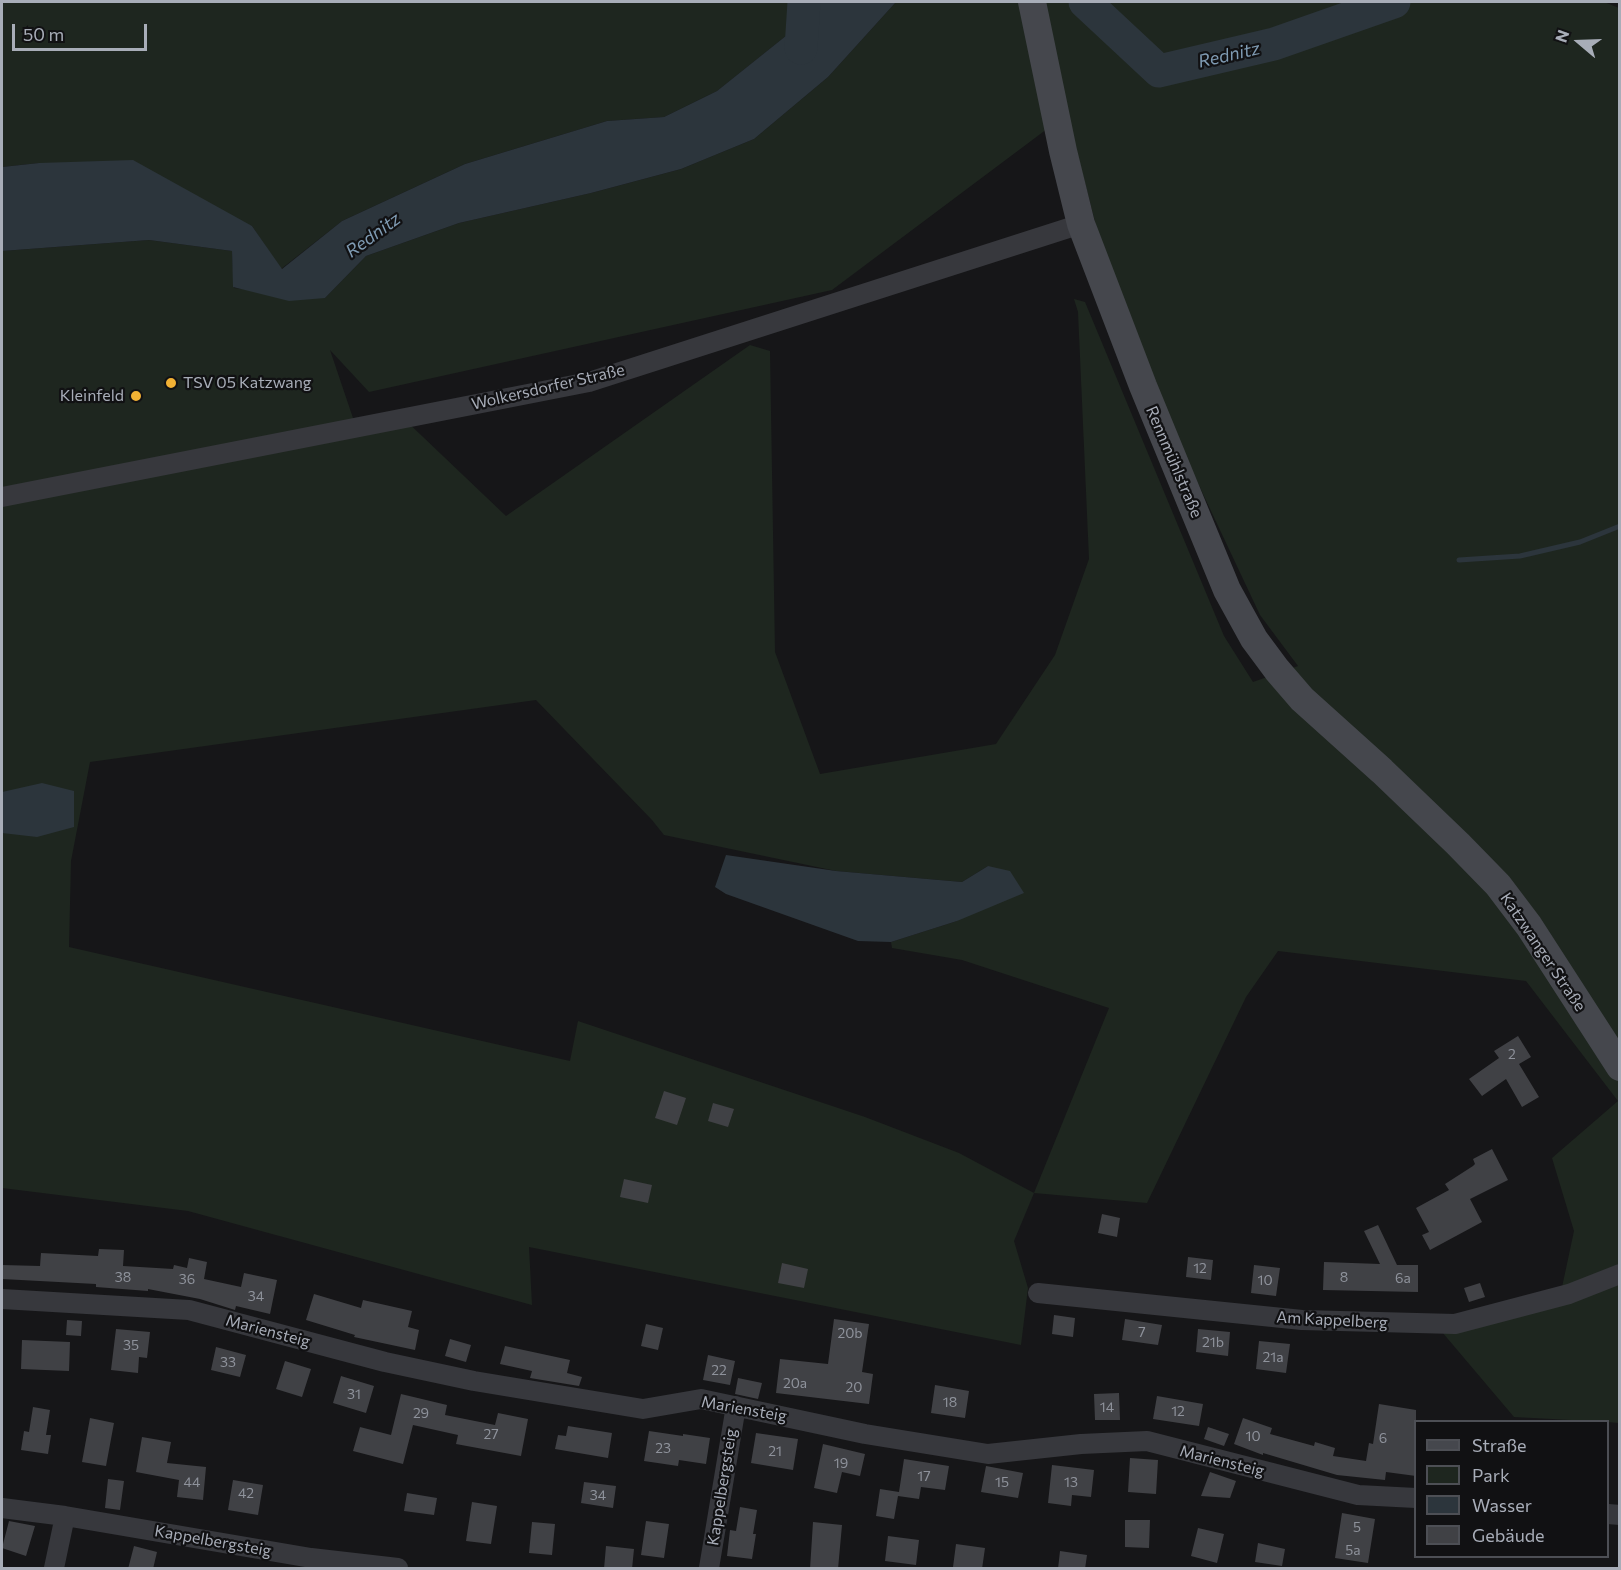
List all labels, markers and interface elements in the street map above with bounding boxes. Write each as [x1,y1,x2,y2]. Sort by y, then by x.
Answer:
scale bar [15,12,150,50]
north arrow [1549,12,1609,72]
text: 50 m [23,23,64,45]
text: N [1551,27,1572,45]
water label: Rednitz [1196,37,1262,73]
water label: Rednitz [341,208,405,262]
street label: Wolkersdorfer Straße [470,360,626,414]
place label: TSV 05 Katzwang [183,373,312,393]
marker: TSV 05 Katzwang [164,376,178,390]
place label: Kleinfeld [60,386,124,406]
marker: Kleinfeld [129,389,143,403]
street label: Rennmühlstraße [1142,403,1206,521]
street label: Katzwanger Straße [1496,889,1590,1015]
house number: 2 [1508,1046,1516,1062]
house number: 12 [1193,1260,1207,1276]
house number: 38 [115,1269,131,1285]
house number: 8 [1340,1269,1348,1285]
house number: 6a [1395,1270,1411,1286]
house number: 36 [179,1271,195,1287]
house number: 10 [1257,1272,1273,1288]
house number: 34 [248,1288,264,1304]
street label: Am Kappelberg [1276,1307,1388,1333]
street label: Mariensteig [224,1311,312,1351]
house number: 7 [1138,1324,1146,1340]
house number: 20b [837,1325,863,1341]
house number: 21b [1202,1334,1224,1350]
house number: 35 [123,1337,139,1353]
house number: 21a [1262,1349,1284,1365]
house number: 33 [220,1354,236,1370]
house number: 22 [711,1362,727,1378]
house number: 20a [783,1375,807,1391]
house number: 20 [846,1379,862,1395]
house number: 31 [347,1386,361,1402]
street label: Mariensteig [700,1392,788,1426]
house number: 18 [943,1394,957,1410]
house number: 14 [1100,1399,1114,1415]
house number: 12 [1171,1403,1185,1419]
house number: 29 [413,1405,429,1421]
legend [1414,1420,1609,1558]
house number: 27 [483,1426,499,1442]
street label: Kappelbergsteig [703,1427,741,1547]
house number: 10 [1245,1428,1261,1444]
house number: 6 [1379,1430,1387,1446]
text: Straße [1472,1434,1527,1456]
house number: 23 [655,1440,671,1456]
street label: Mariensteig [1178,1441,1266,1481]
house number: 21 [768,1443,782,1459]
house number: 19 [834,1455,848,1471]
text: Park [1472,1464,1510,1486]
house number: 17 [917,1468,931,1484]
house number: 44 [184,1474,200,1490]
house number: 15 [995,1474,1009,1490]
house number: 13 [1064,1474,1078,1490]
house number: 42 [238,1485,254,1501]
house number: 34 [590,1487,606,1503]
text: Wasser [1472,1494,1532,1516]
house number: 5 [1353,1519,1361,1535]
street label: Kappelbergsteig [153,1521,273,1561]
text: Gebäude [1472,1524,1545,1546]
house number: 5a [1345,1542,1361,1558]

